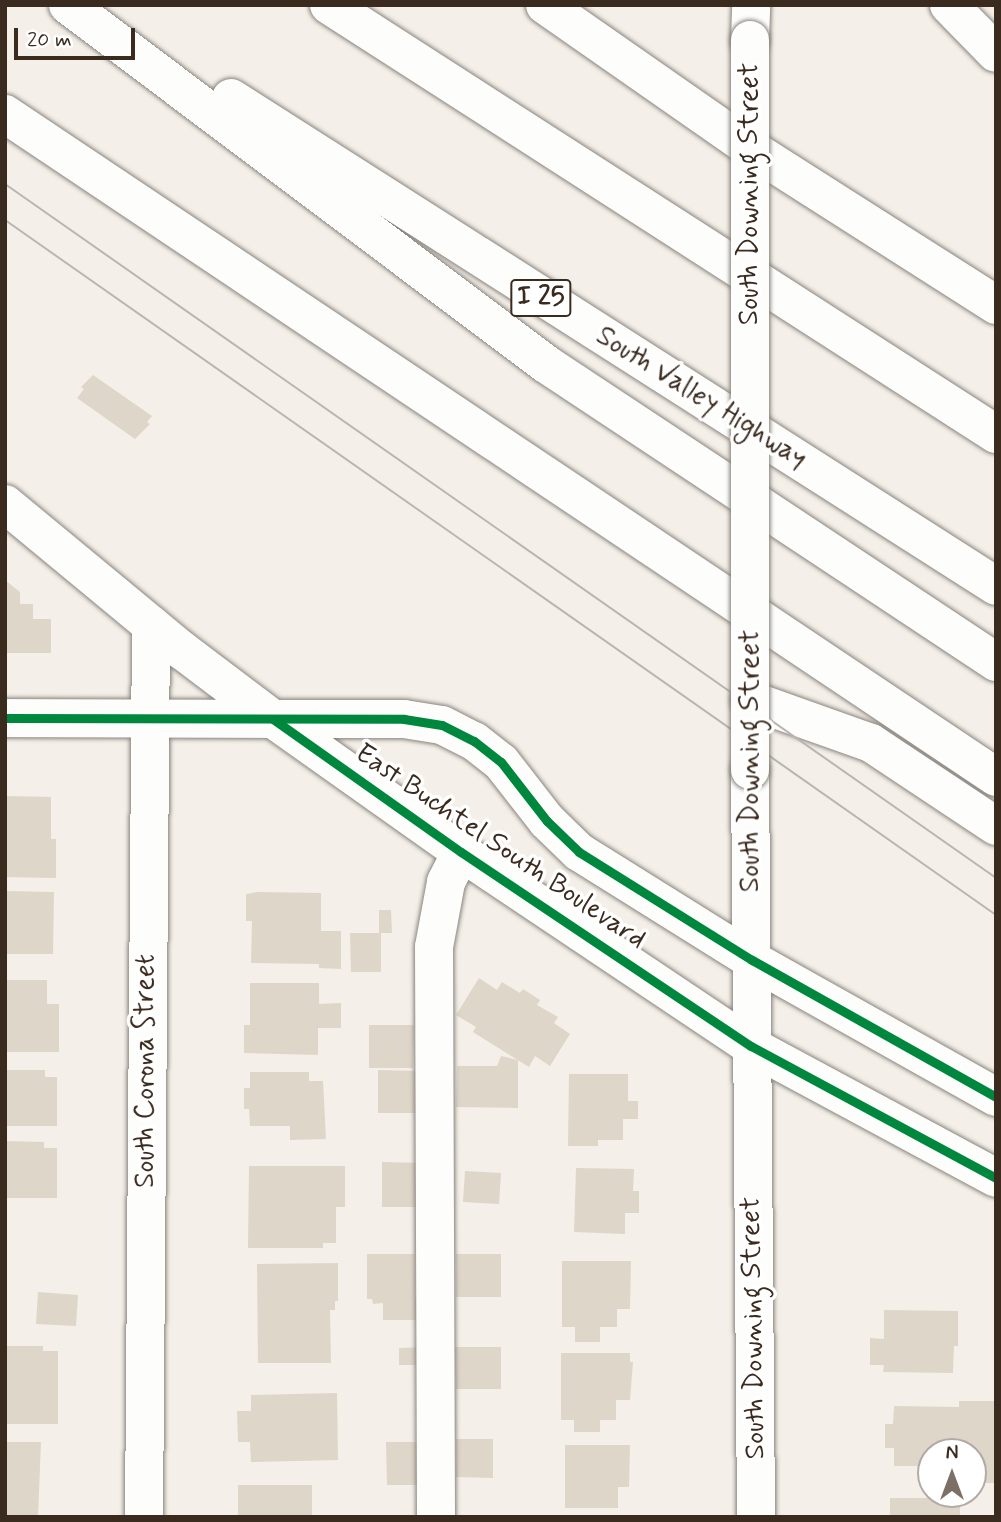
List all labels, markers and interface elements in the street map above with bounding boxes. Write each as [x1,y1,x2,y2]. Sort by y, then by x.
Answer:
scale bar [18,14,138,58]
text: 20 m [27,26,72,54]
street label: South Downing Street [733,63,767,325]
road number: I 25 [510,276,572,320]
street label: South Valley Highway [589,319,813,477]
street label: South Downing Street [734,630,768,892]
street label: East Buchtel South Boulevard [350,738,650,956]
street label: South Corona Street [129,952,163,1190]
street label: South Downing Street [735,1197,773,1459]
north arrow [917,1438,987,1508]
text: N [946,1441,958,1466]

